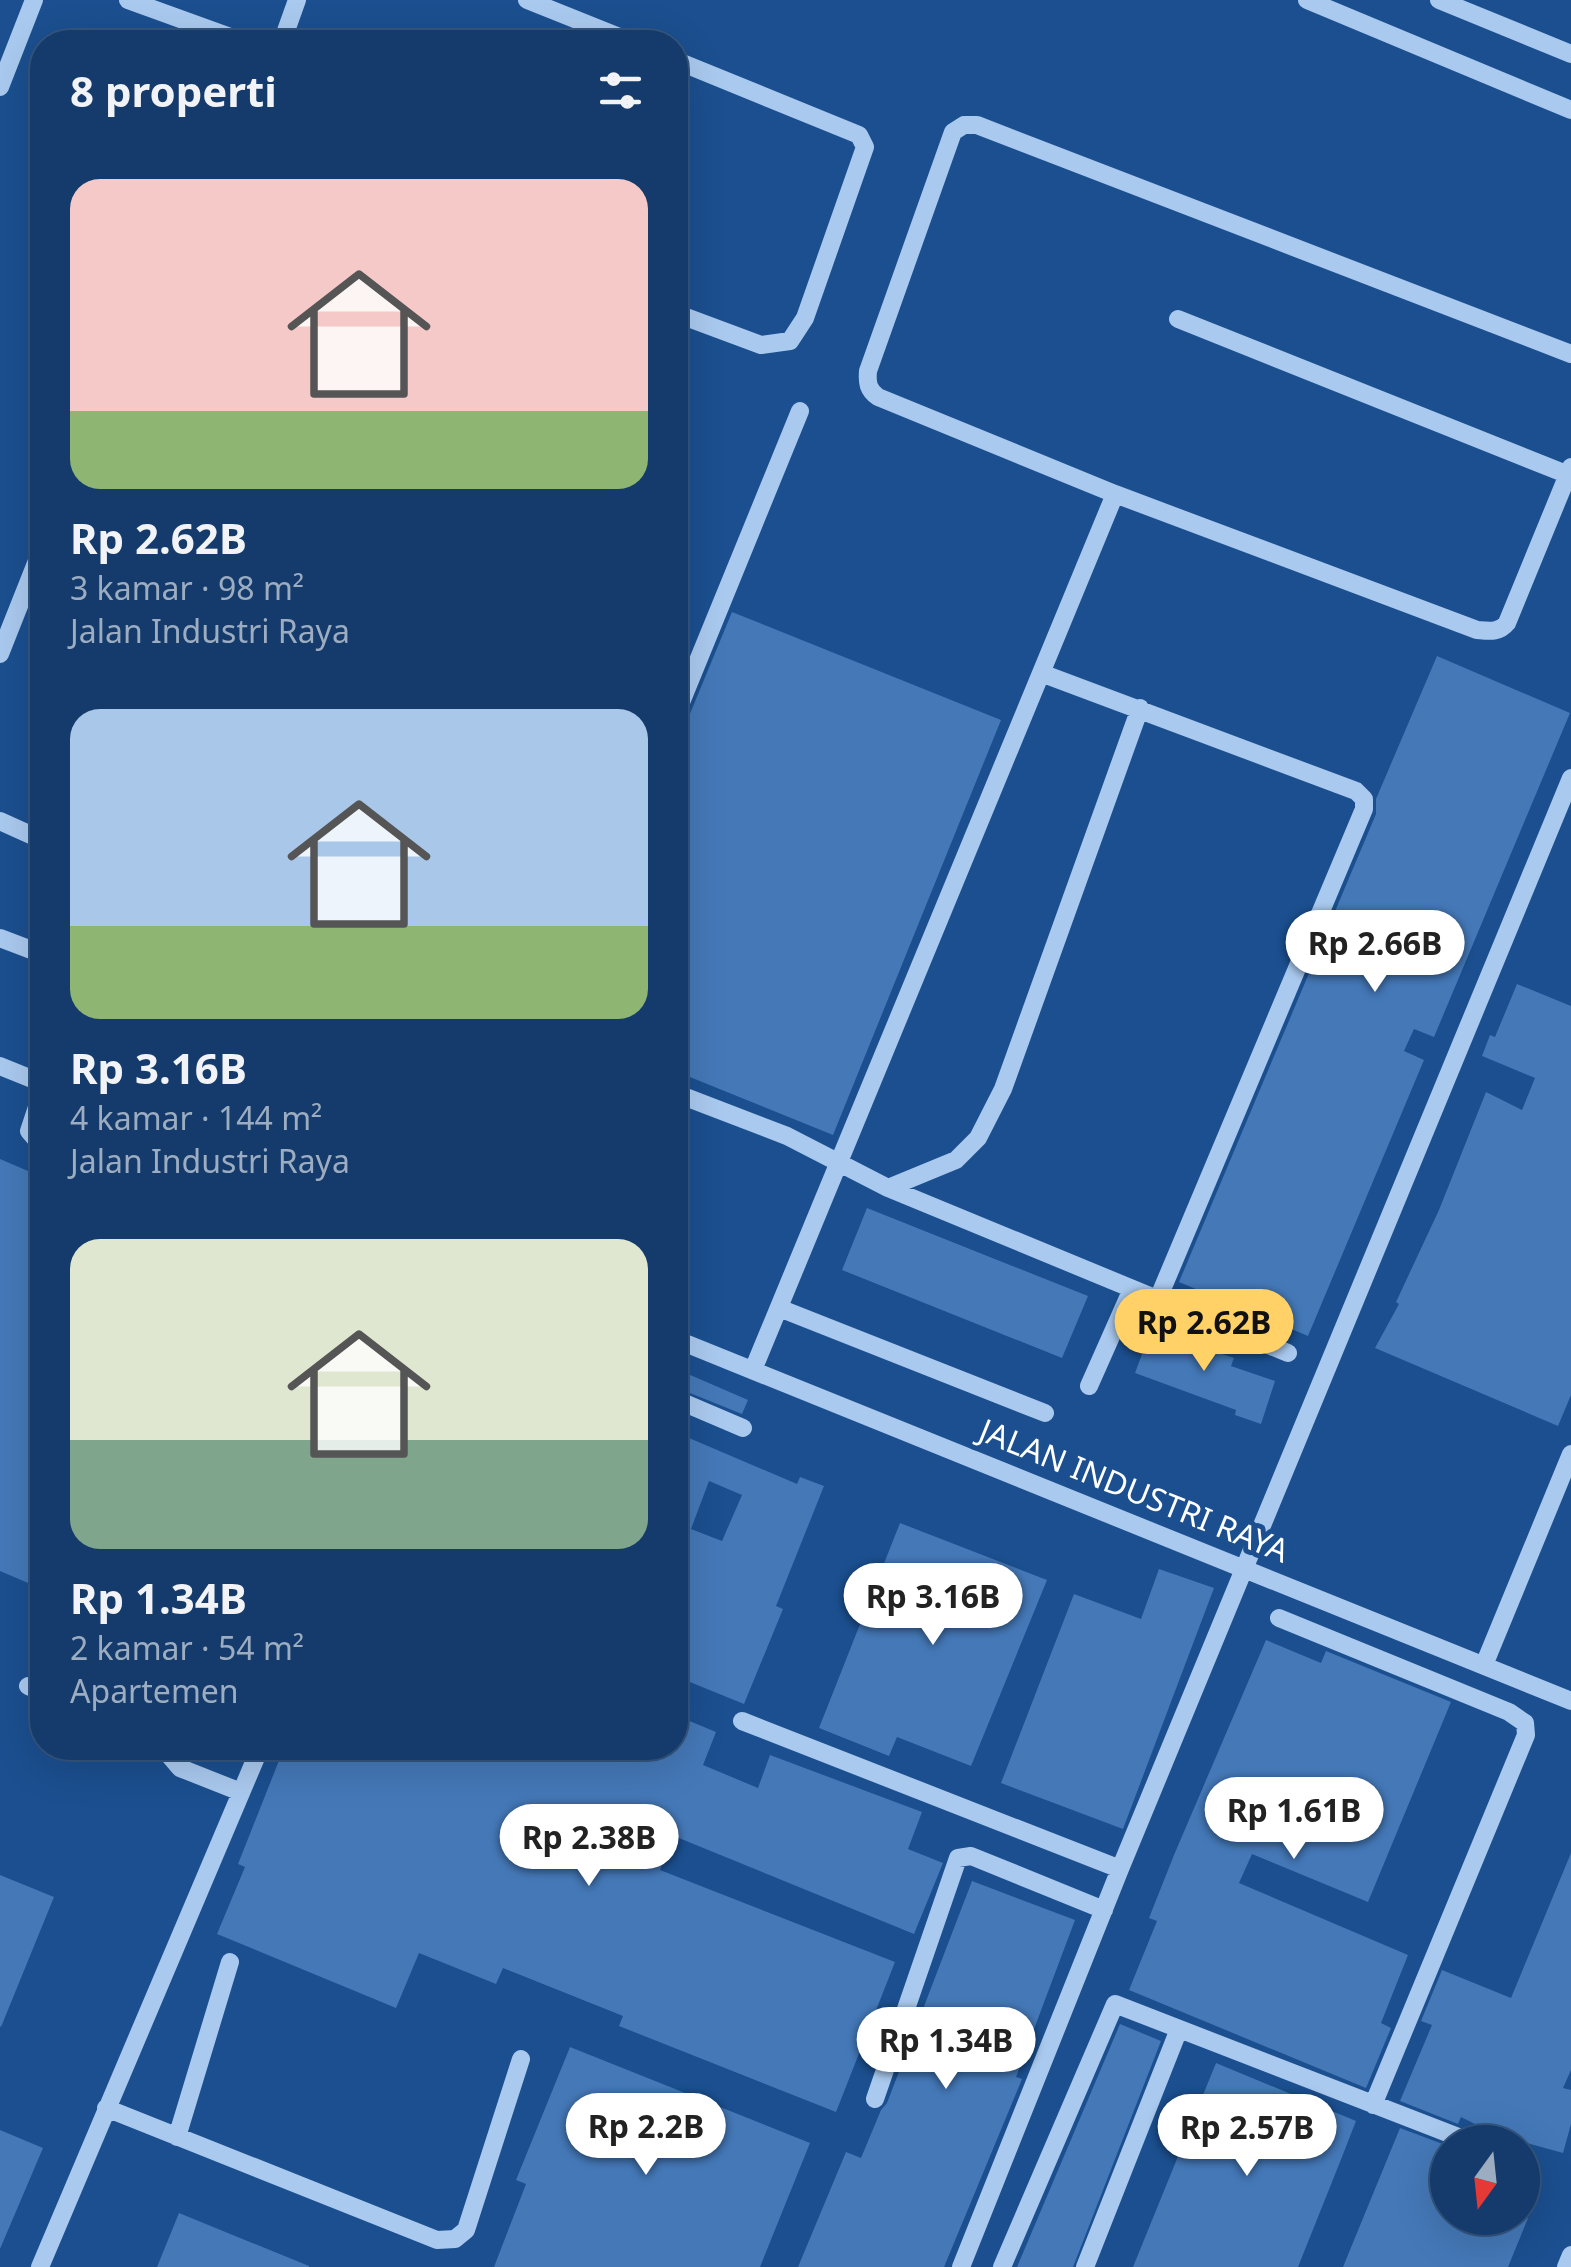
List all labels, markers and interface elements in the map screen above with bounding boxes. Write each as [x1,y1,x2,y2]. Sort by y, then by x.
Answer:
text: 8 properti [70,62,277,119]
icon: filters [593,63,648,118]
icon: home [269,244,449,424]
text: Rp 2.62B [70,509,247,566]
text: 3 kamar · 98 m² [70,566,304,609]
text: Jalan Industri Raya [70,609,350,652]
icon: home [269,774,449,954]
pin: Rp 2.66B [1272,910,1478,995]
text: Rp 2.66B [1308,921,1442,964]
text: Rp 3.16B [70,1039,247,1096]
text: 4 kamar · 144 m² [70,1096,322,1139]
text: Jalan Industri Raya [70,1139,350,1182]
pin: Rp 2.62B [1101,1289,1307,1374]
text: Rp 2.62B [1137,1300,1271,1343]
icon: home [269,1304,449,1484]
street label: JALAN INDUSTRI RAYA [971,1407,1296,1572]
pin: Rp 3.16B [830,1563,1036,1648]
text: Rp 1.34B [70,1569,247,1626]
text: Rp 3.16B [866,1574,1000,1617]
text: 2 kamar · 54 m² [70,1626,304,1669]
text: Apartemen [70,1669,239,1712]
pin: Rp 1.61B [1191,1777,1397,1862]
text: Rp 1.61B [1227,1788,1361,1831]
pin: Rp 2.38B [486,1804,692,1889]
text: Rp 2.38B [522,1815,656,1858]
pin: Rp 1.34B [843,2007,1049,2092]
text: Rp 1.34B [879,2018,1013,2061]
pin: Rp 2.2B [554,2093,738,2178]
pin: Rp 2.57B [1144,2094,1350,2179]
text: Rp 2.2B [588,2104,704,2147]
text: Rp 2.57B [1180,2105,1314,2148]
north arrow [1430,2125,1540,2235]
map controls [1430,2125,1540,2235]

